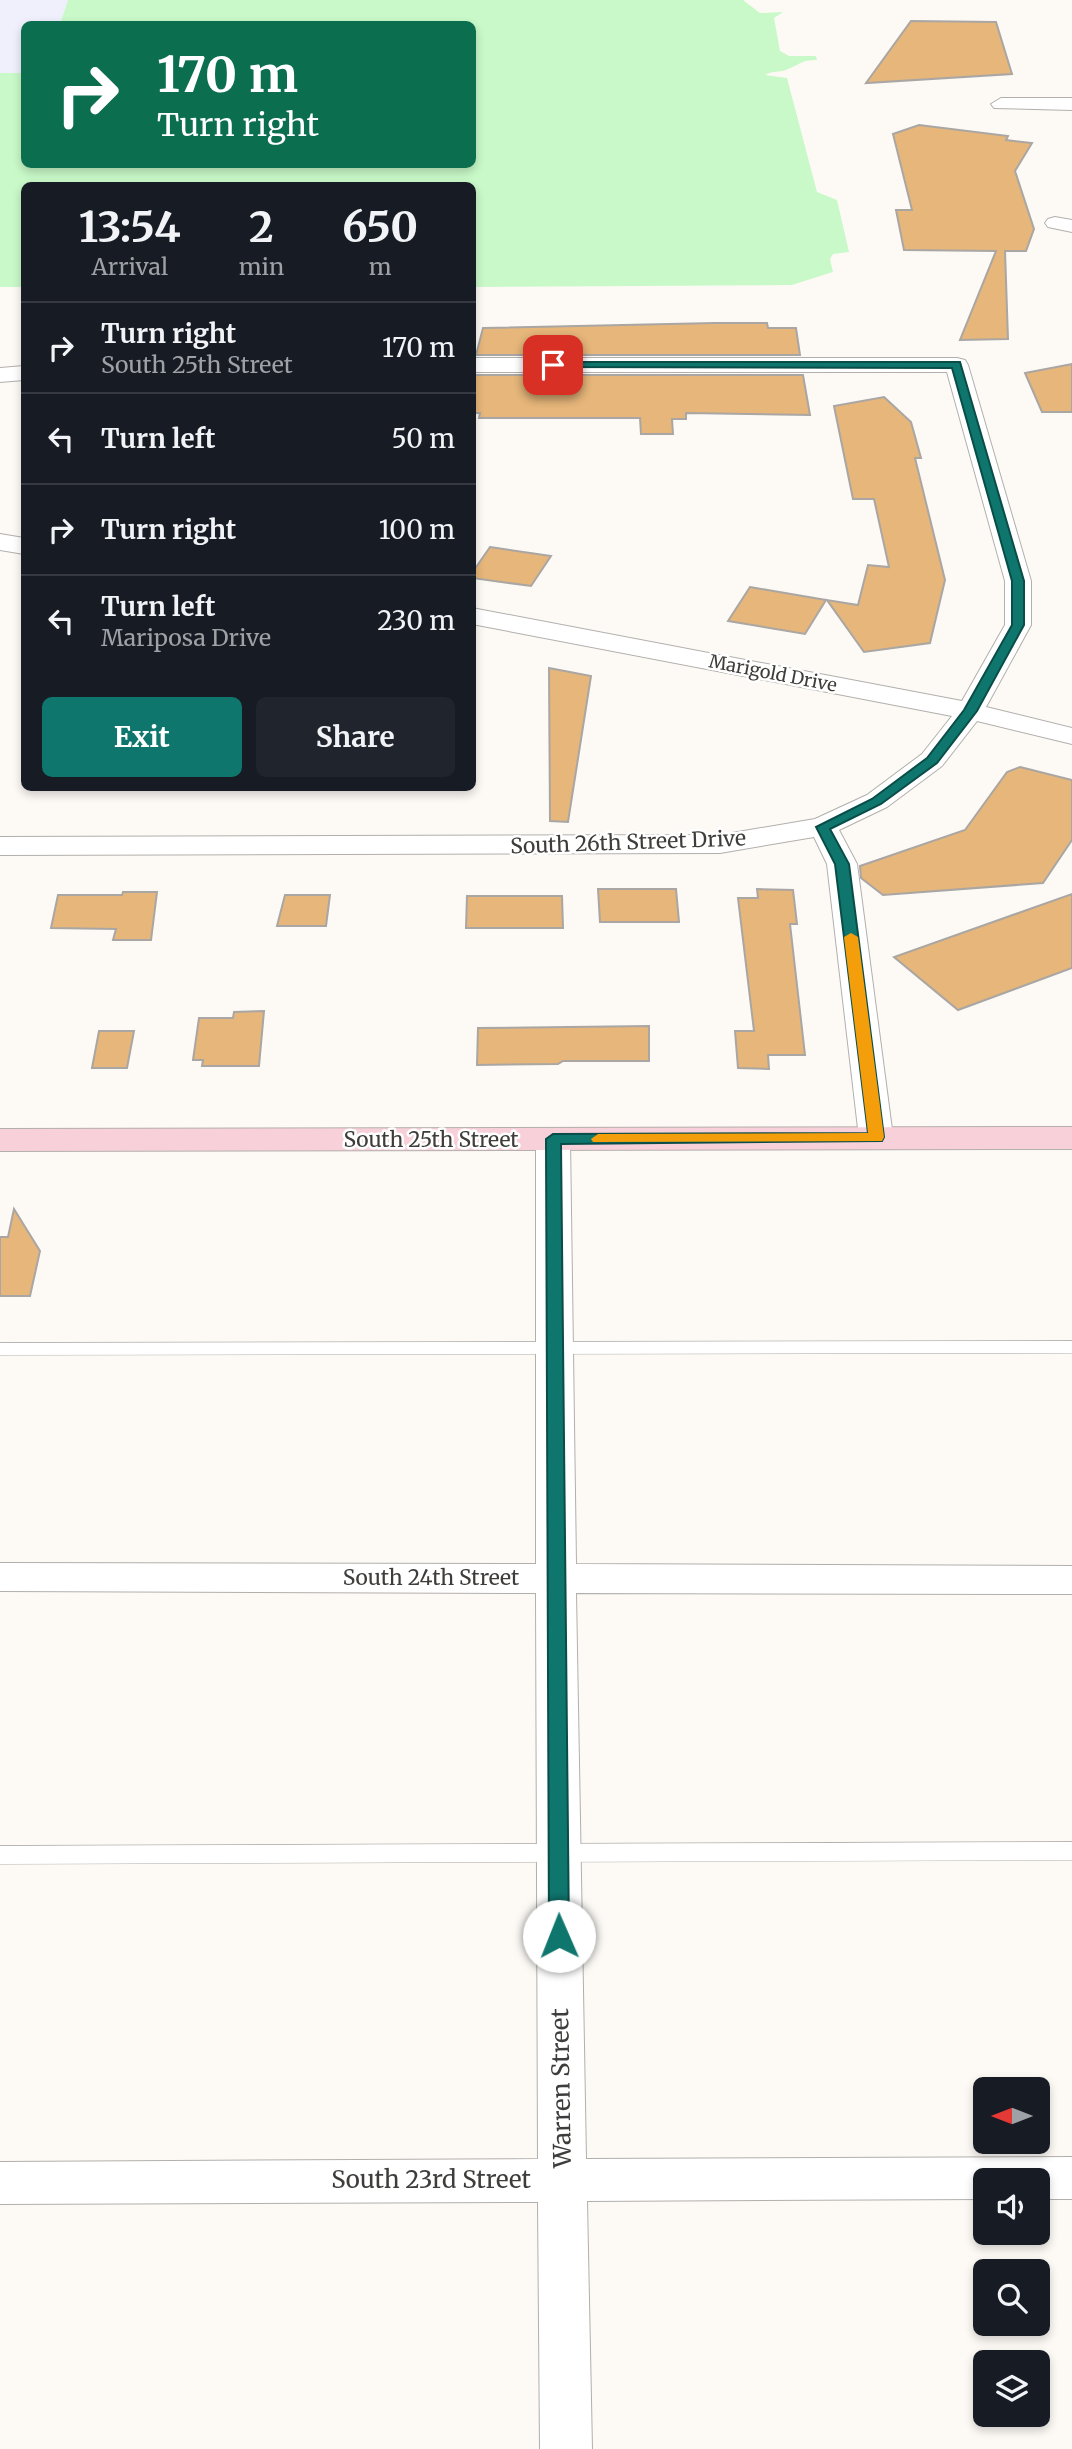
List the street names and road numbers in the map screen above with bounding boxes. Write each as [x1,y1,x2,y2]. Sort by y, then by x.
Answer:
street label: Marigold Drive [707,649,839,697]
street label: South 26th Street Drive [510,824,746,860]
street label: South 25th Street [343,1126,519,1153]
street label: South 24th Street [343,1564,519,1591]
street label: Warren Street [544,2007,578,2169]
street label: South 23rd Street [331,2164,531,2195]

